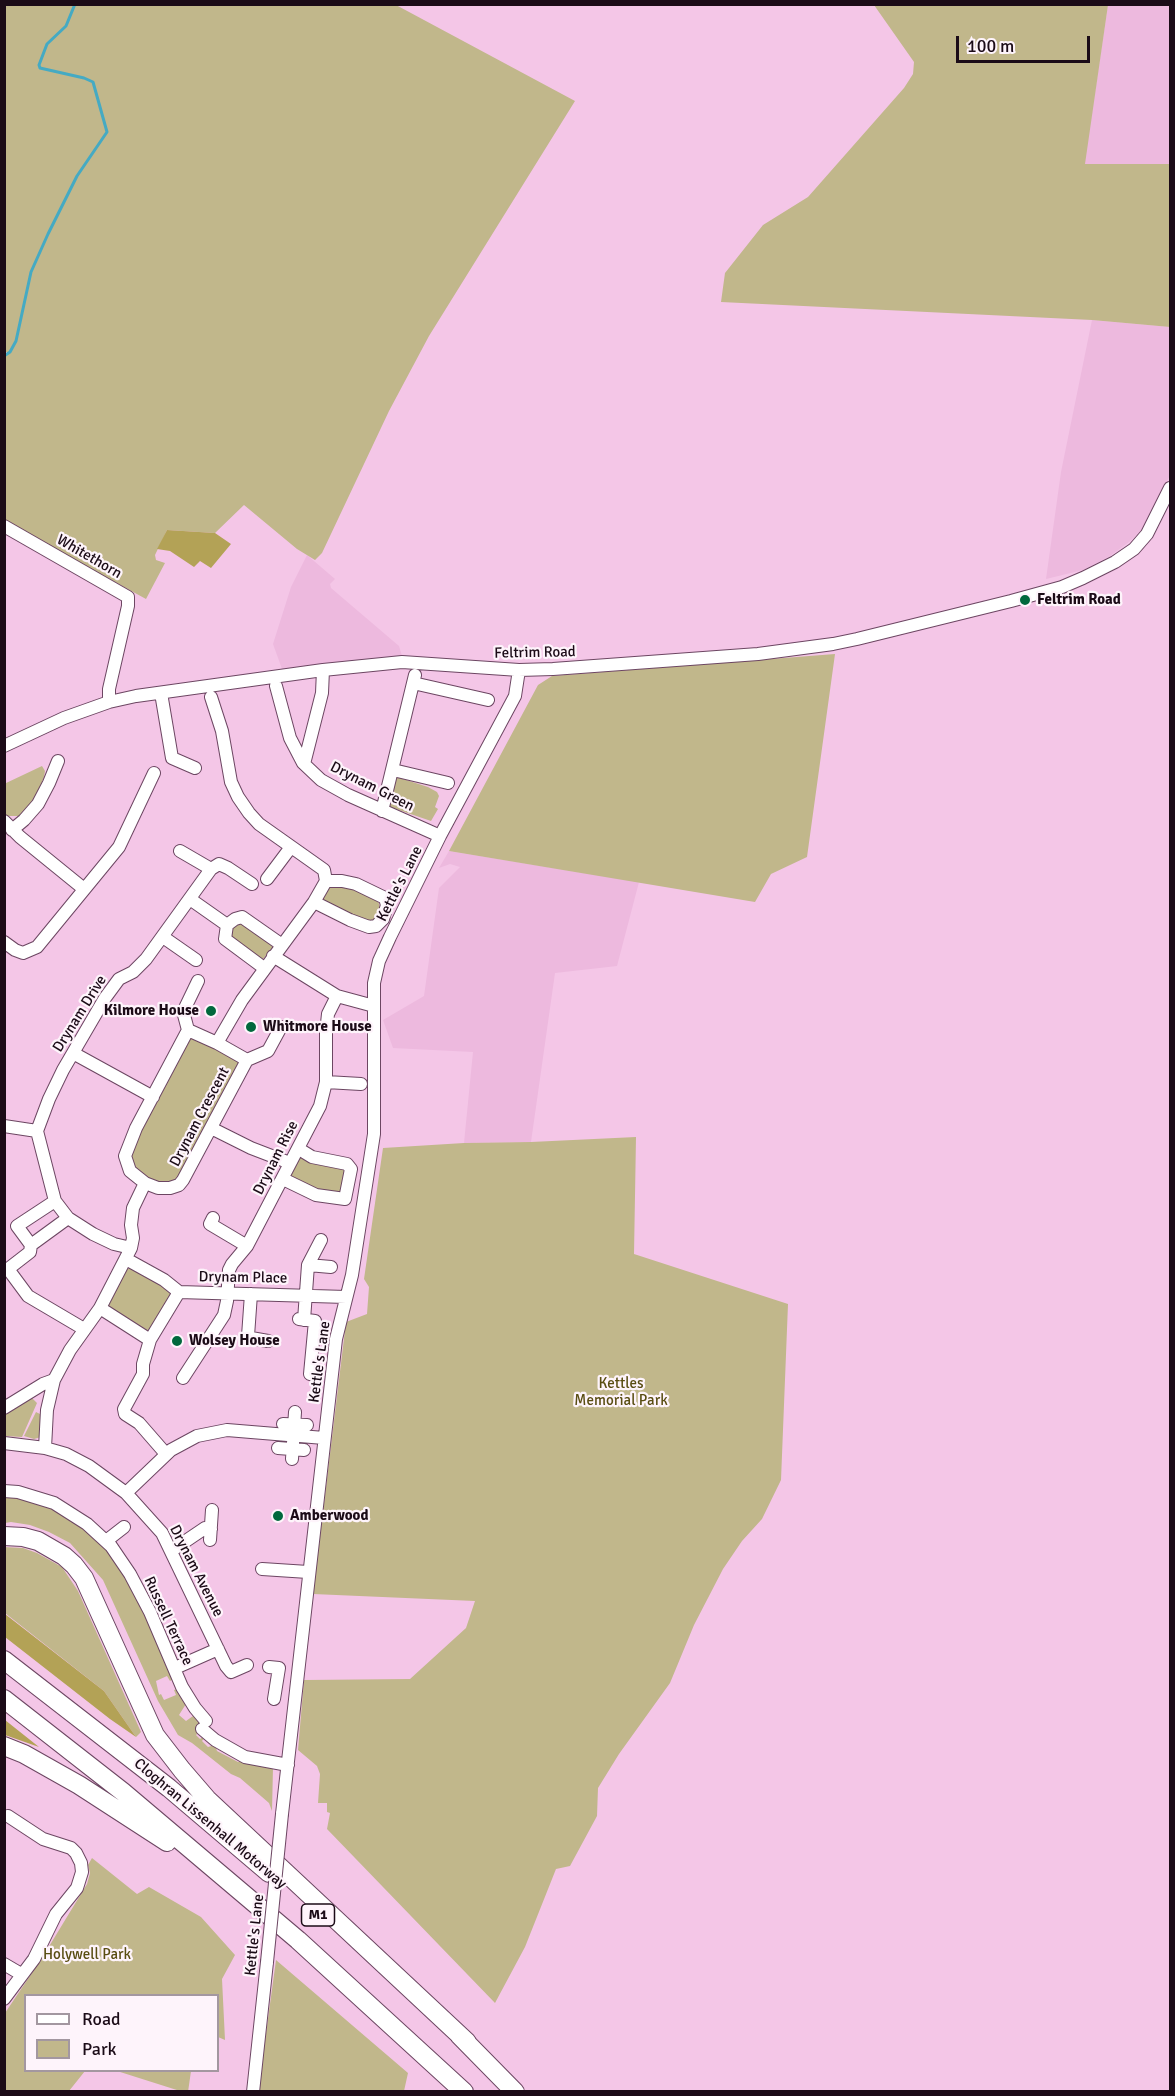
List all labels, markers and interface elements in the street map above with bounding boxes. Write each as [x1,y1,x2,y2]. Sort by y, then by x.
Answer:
scale bar [959,24,1092,62]
text: 100 m [967,35,1014,57]
street label: Whitethorn [53,531,125,583]
place label: Feltrim Road [1037,591,1121,609]
marker: Feltrim Road [1018,593,1032,607]
street label: Feltrim Road [494,643,576,663]
street label: Drynam Green [327,758,417,816]
street label: Kettle's Lane [373,843,427,925]
street label: Drynam Drive [49,972,111,1056]
place label: Kilmore House [104,1002,199,1020]
marker: Kilmore House [204,1004,218,1018]
place label: Whitmore House [263,1018,372,1036]
marker: Whitmore House [244,1020,258,1034]
street label: Drynam Crescent [166,1064,234,1170]
street label: Drynam Rise [250,1118,302,1198]
street label: Drynam Place [199,1268,287,1288]
street label: Kettle's Lane [305,1320,335,1404]
place label: Wolsey House [189,1332,280,1350]
marker: Wolsey House [170,1334,184,1348]
park label: Kettles Memorial Park [574,1375,668,1410]
place label: Amberwood [290,1507,369,1525]
marker: Amberwood [271,1509,285,1523]
street label: Drynam Avenue [165,1522,227,1620]
street label: Russell Terrace [140,1574,196,1668]
street label: Cloghran Lissenhall Motorway [130,1755,290,1893]
street label: Kettle's Lane [242,1893,268,1977]
road number: M1 [302,1904,334,1926]
park label: Holywell Park [43,1946,131,1964]
legend [24,1994,219,2072]
text: Road [82,2008,121,2030]
text: Park [82,2038,117,2060]

